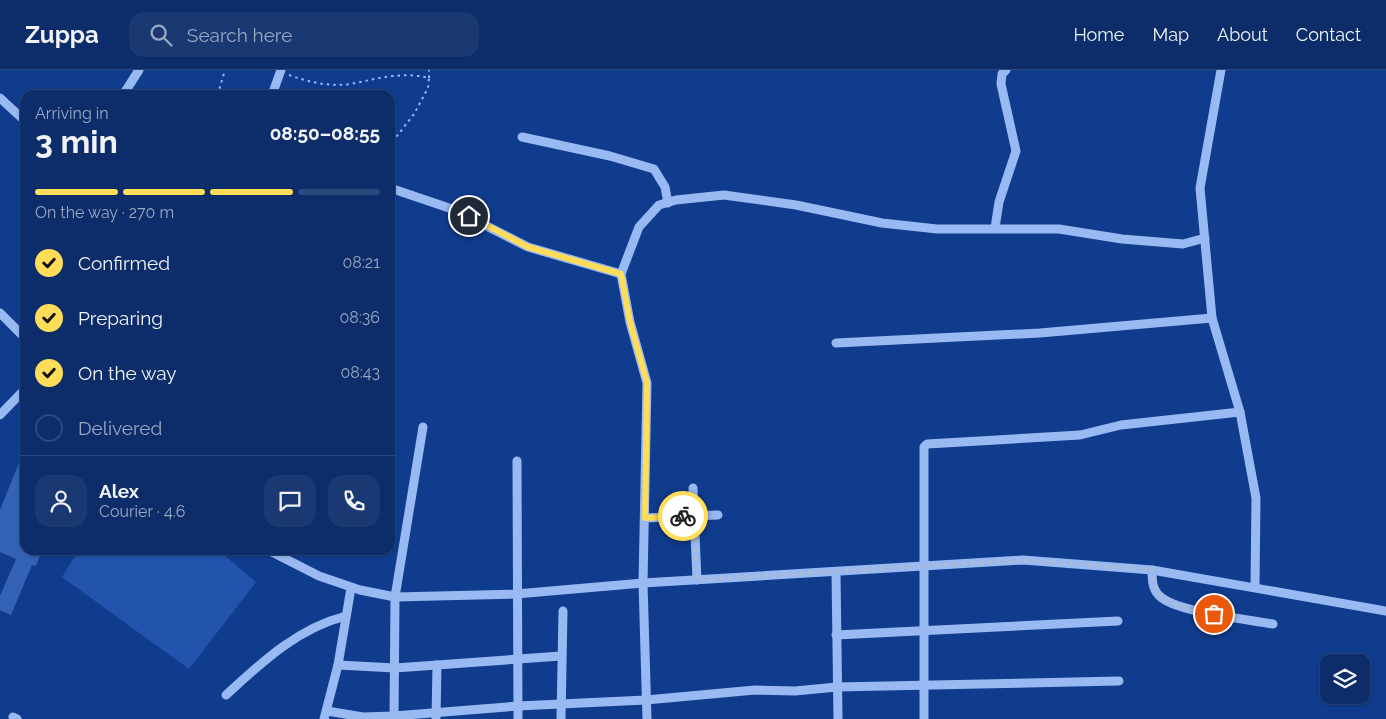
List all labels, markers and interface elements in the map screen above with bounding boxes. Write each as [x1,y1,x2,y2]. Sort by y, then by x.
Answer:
search box [129,12,479,57]
text: Zuppa [25,20,99,49]
icon: search [147,21,175,49]
text: Search here [187,24,292,46]
text: Home [1073,24,1124,45]
text: Map [1152,24,1189,45]
text: About [1217,24,1268,45]
text: Contact [1296,24,1361,45]
text: Arriving in [35,104,109,123]
text: 08:50–08:55 [270,122,380,144]
text: 3 min [35,123,118,160]
pin [448,195,490,237]
icon: home [455,202,483,230]
text: On the way · 270 m [35,203,174,222]
icon: check [35,249,63,277]
text: Confirmed [78,252,170,274]
text: 08:21 [343,253,380,272]
icon: check [35,304,63,332]
text: Preparing [78,307,163,329]
text: 08:36 [340,308,380,327]
icon: check [35,359,63,387]
text: On the way [78,362,177,384]
text: 08:43 [340,363,380,382]
text: Delivered [78,417,162,439]
button: person [35,475,87,527]
button: chat [264,475,316,527]
button: phone [328,475,380,527]
text: Alex [99,480,139,502]
courier [658,491,708,541]
text: Courier · 4.6 [99,502,185,521]
icon: bike [669,502,697,530]
pin [1193,593,1235,635]
icon: bag [1200,600,1228,628]
map controls [1320,654,1370,704]
button: layers [1320,654,1370,704]

